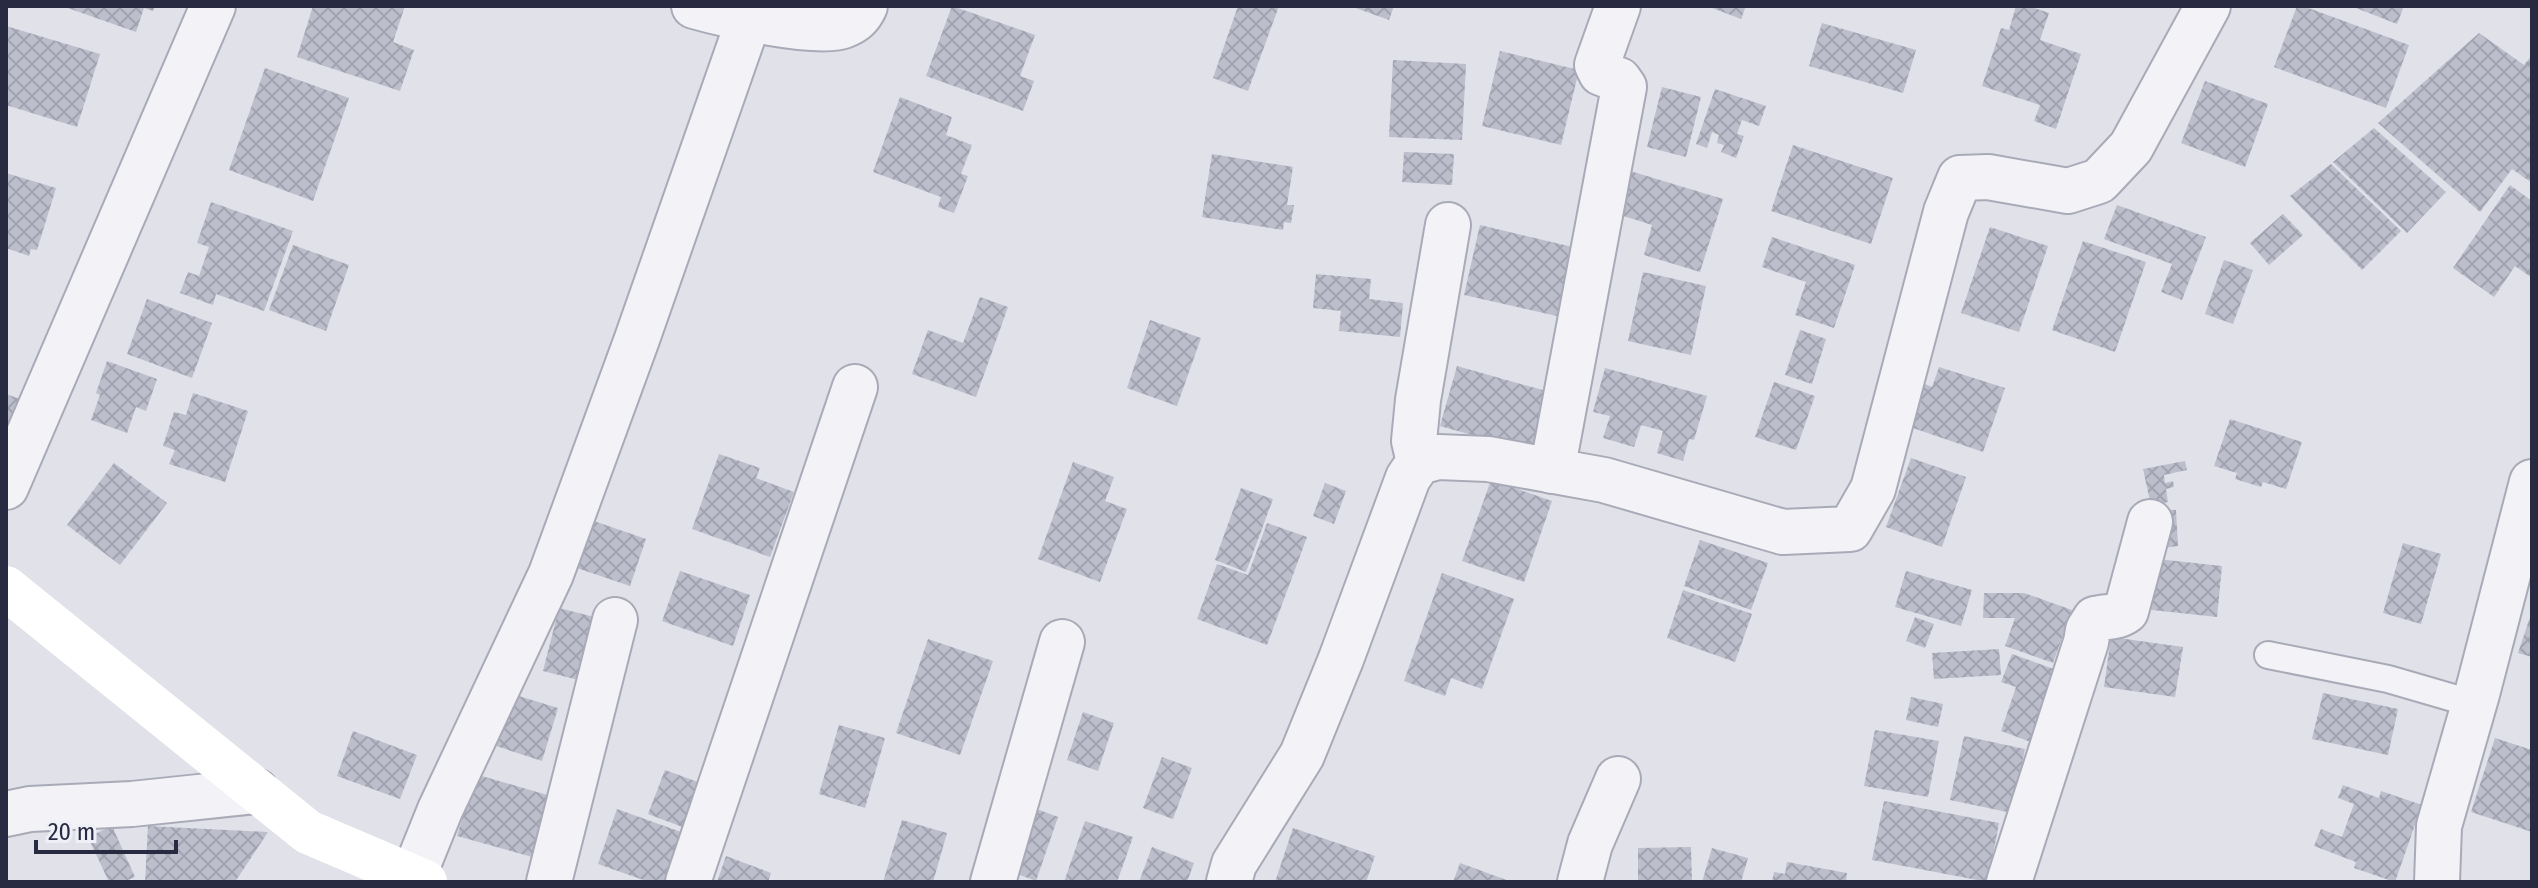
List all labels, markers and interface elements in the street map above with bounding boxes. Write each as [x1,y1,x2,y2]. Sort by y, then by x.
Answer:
scale bar [36,804,176,854]
text: 20 m [48,818,95,846]

